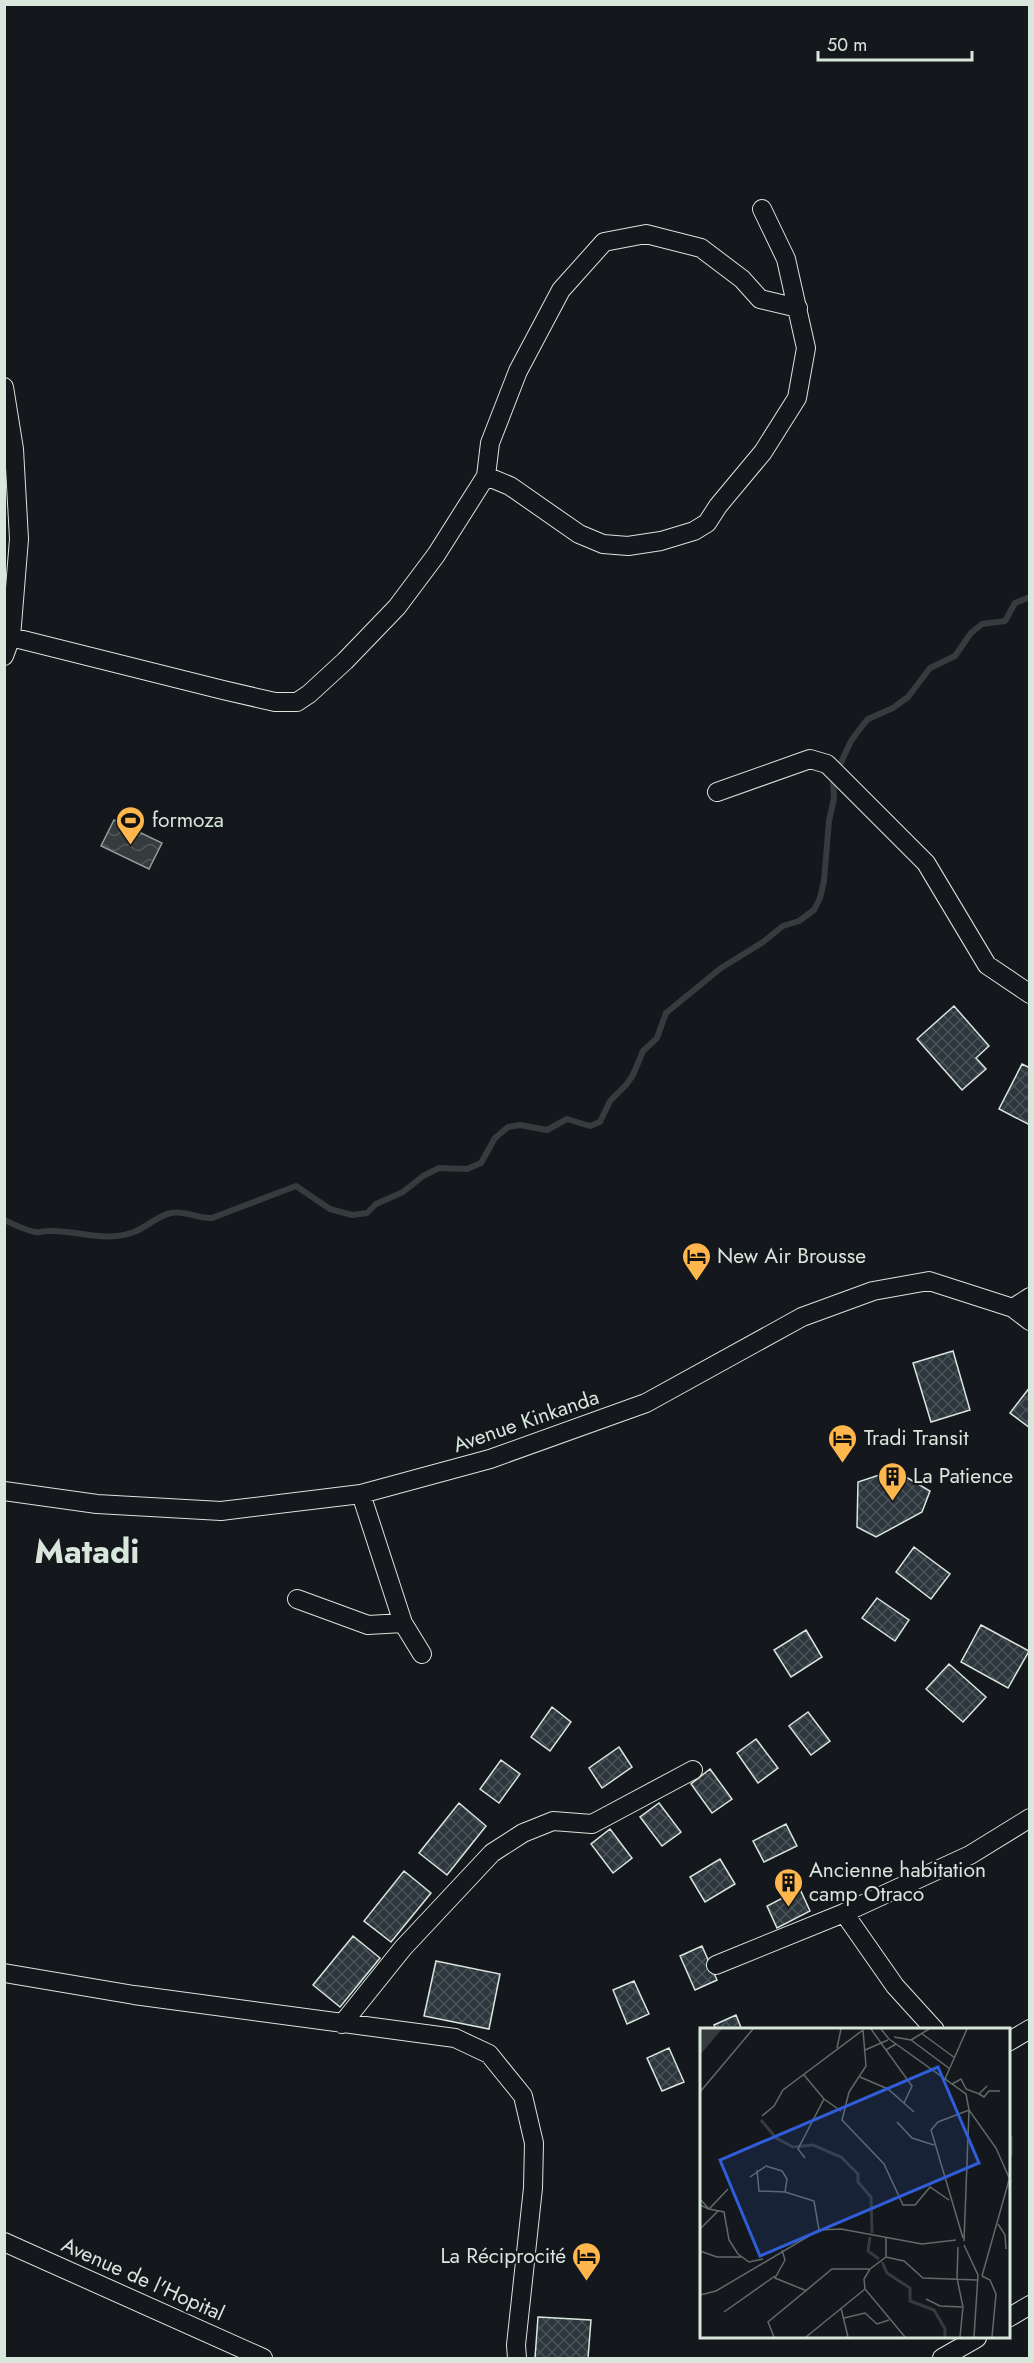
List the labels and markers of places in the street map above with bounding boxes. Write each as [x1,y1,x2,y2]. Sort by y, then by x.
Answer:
sports icon: formoza [115,804,147,846]
place label: formoza [152,805,224,835]
hotel icon: New Air Brousse [680,1240,712,1282]
place label: New Air Brousse [717,1241,866,1271]
hotel icon: Tradi Transit [827,1422,859,1464]
place label: Tradi Transit [864,1423,969,1453]
building icon: La Patience [876,1460,908,1502]
place label: La Patience [913,1461,1013,1491]
place label: Ancienne habitation camp Otraco [809,1855,986,1909]
building icon: Ancienne habitation camp Otraco [772,1866,804,1908]
hotel icon: La Réciprocité [571,2240,603,2282]
place label: La Réciprocité [440,2241,566,2271]

